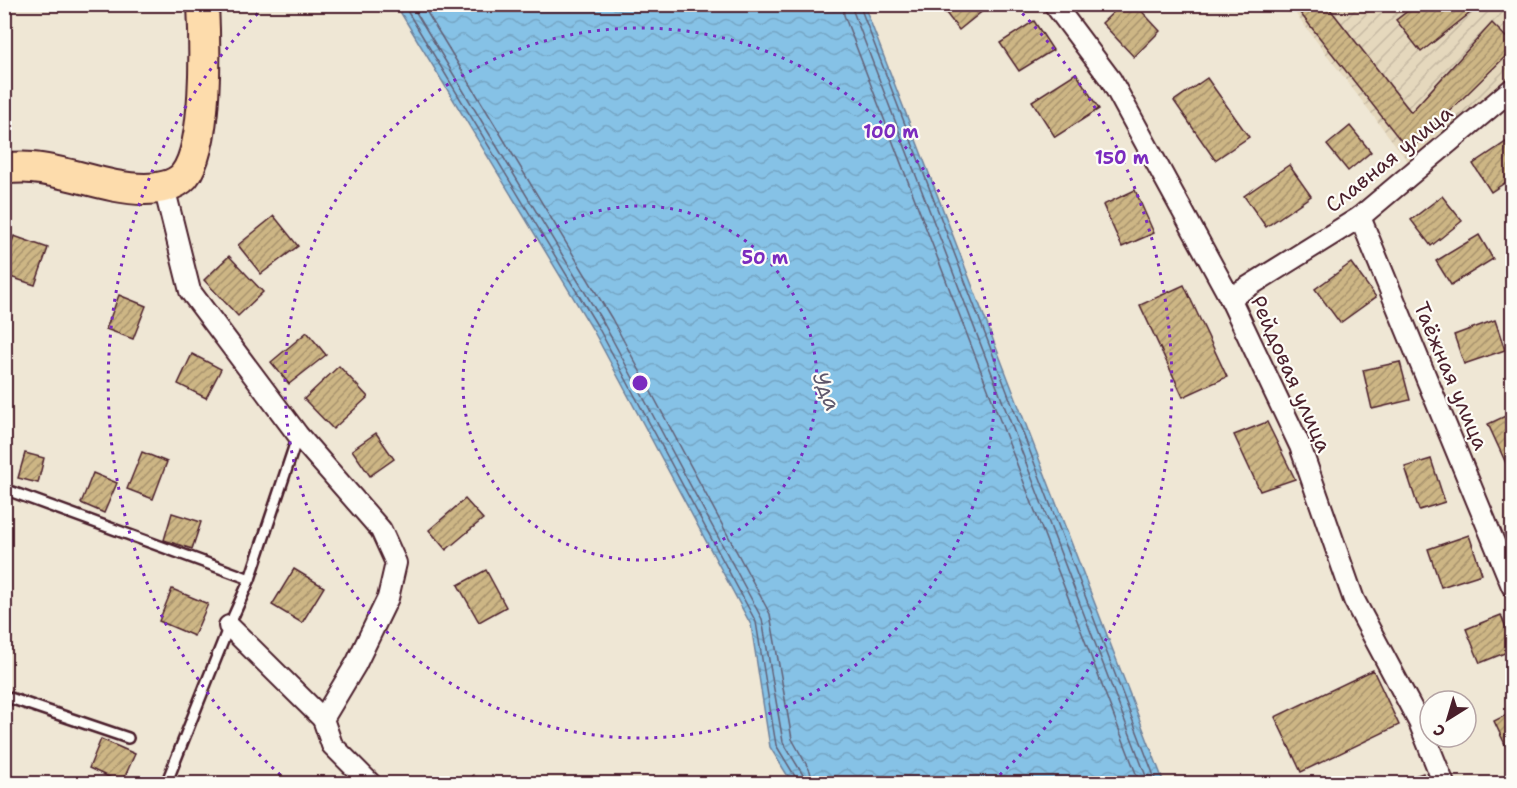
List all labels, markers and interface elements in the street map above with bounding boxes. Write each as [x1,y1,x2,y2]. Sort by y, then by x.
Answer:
street label: Славная улица [1319,99,1459,219]
text: 100 m [863,120,919,144]
text: 150 m [1095,146,1150,170]
text: 50 m [742,246,789,270]
street label: Рейдовая улица [1244,291,1338,457]
street label: Таёжная улица [1407,298,1495,454]
water label: Уда [806,367,847,415]
centre of rings [630,373,650,393]
north arrow [1418,689,1478,749]
text: С [1429,719,1450,742]

